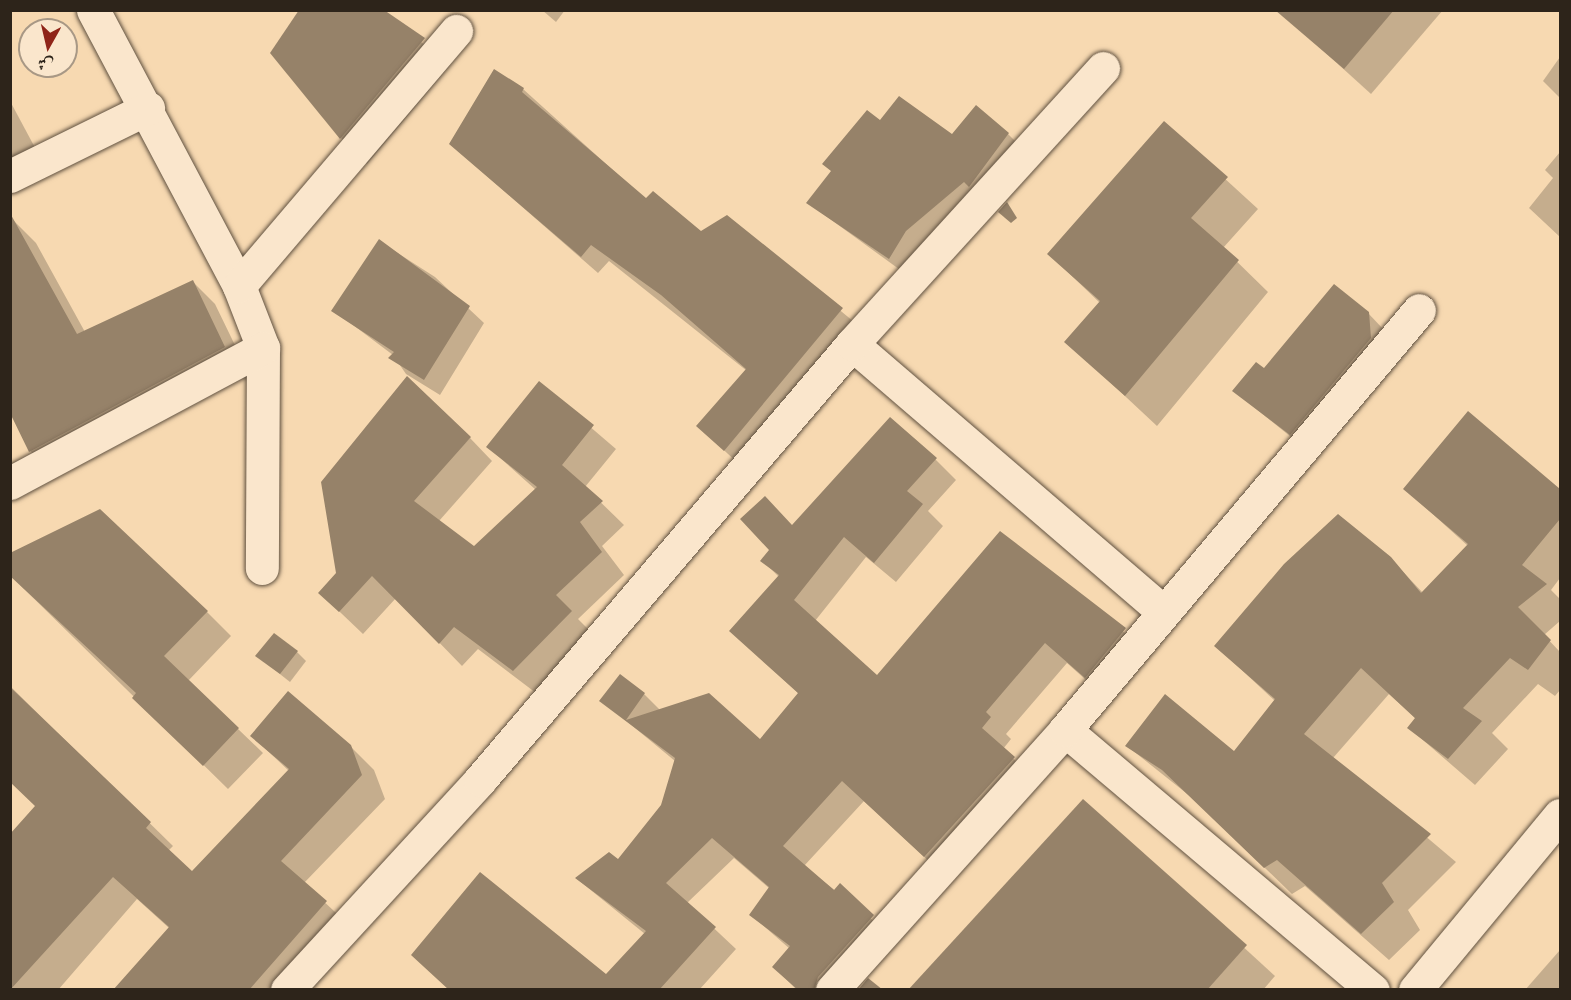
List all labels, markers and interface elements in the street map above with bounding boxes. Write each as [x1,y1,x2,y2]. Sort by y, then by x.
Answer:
north arrow [18,18,78,78]
text: ش [36,52,55,76]

